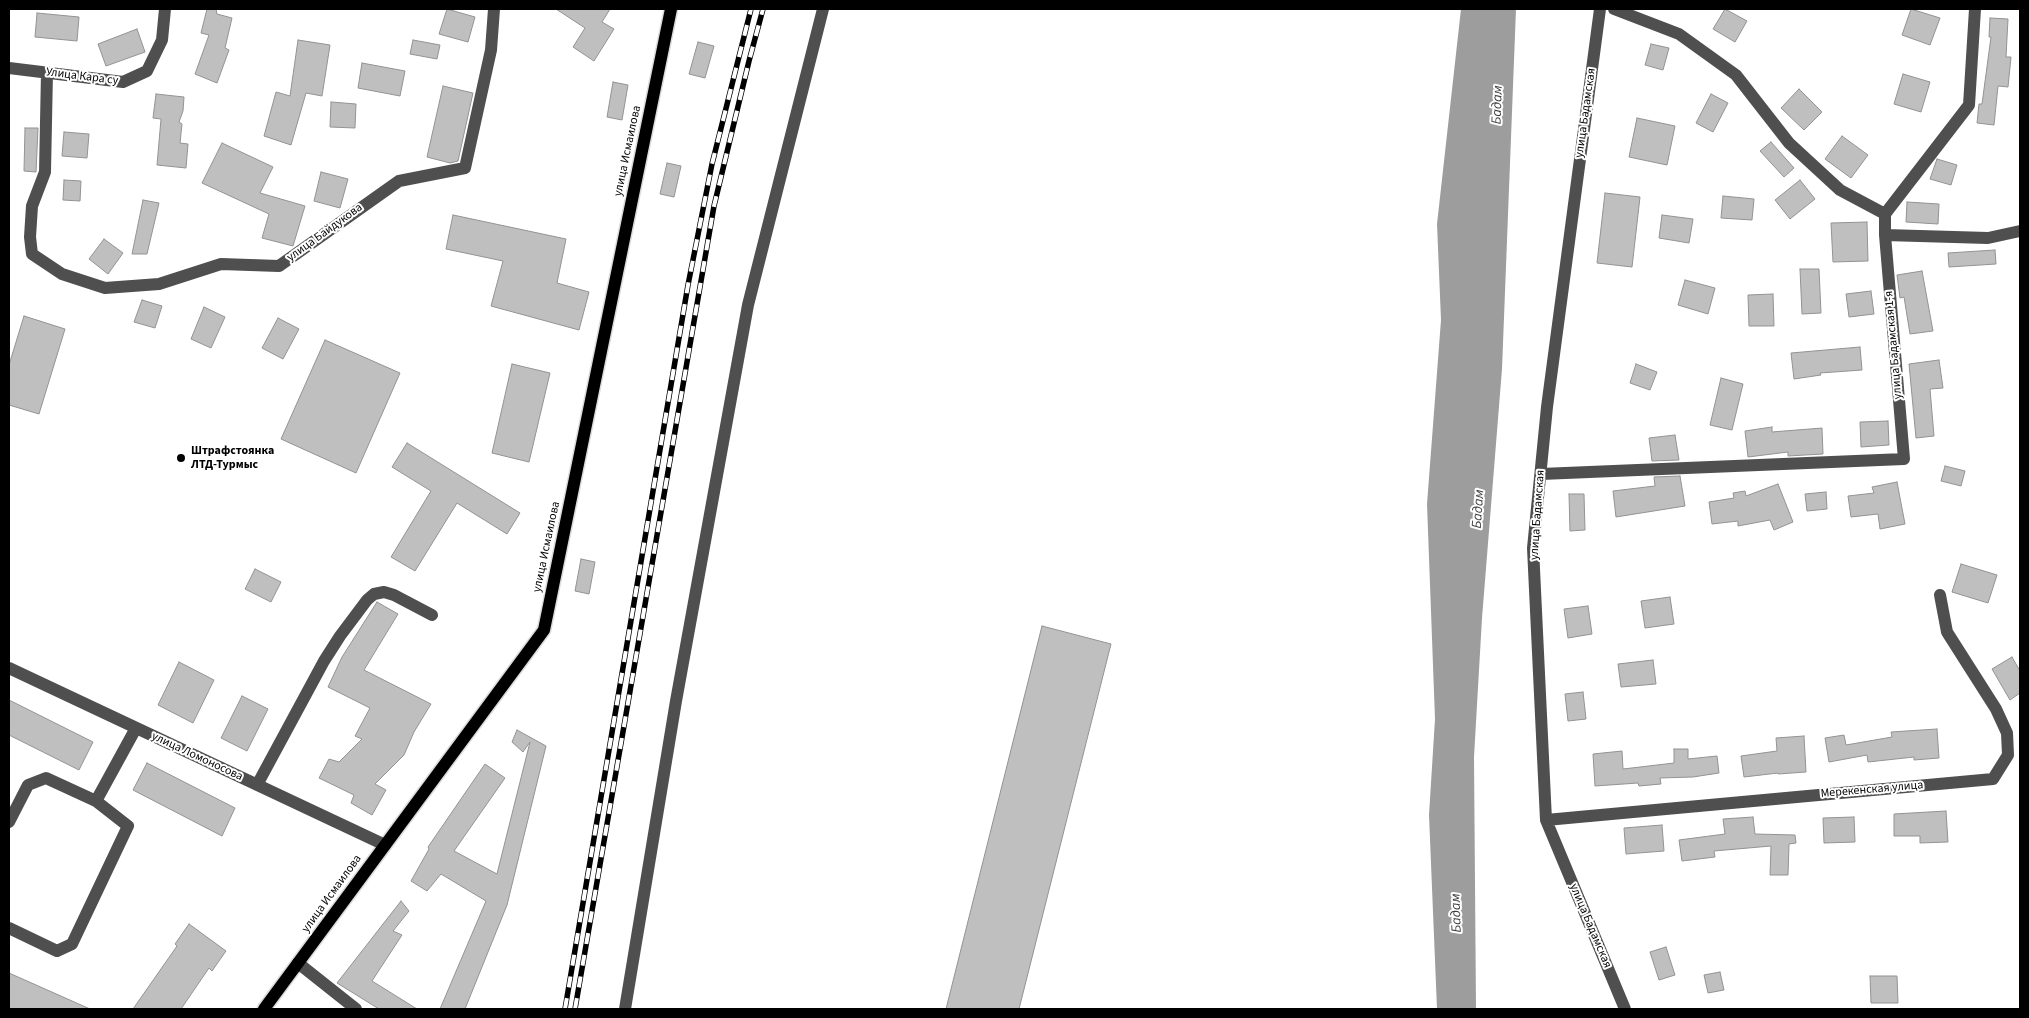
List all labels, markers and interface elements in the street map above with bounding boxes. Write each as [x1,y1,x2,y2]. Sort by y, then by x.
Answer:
street label: Улица Кара су [45,65,119,89]
street label: улица Бадамская [1573,67,1599,159]
water label: Бадам [1489,85,1507,125]
street label: улица Исмаилова [611,104,645,198]
street label: улица Байдукова [284,201,366,265]
street label: улица Бадамская 1-я [1882,290,1906,400]
place label: Штрафстоянка ЛТД-Турмыс [191,444,274,472]
marker: Штрафстоянка ЛТД-Турмыс [175,452,187,464]
street label: улица Бадамская [1528,469,1548,561]
water label: Бадам [1469,489,1489,529]
street label: улица Исмаилова [530,500,564,594]
street label: улица Ломоносова [149,730,245,784]
street label: Мерекенская улица [1820,778,1924,802]
street label: улица Исмаилова [299,852,365,936]
street label: улица Бадамская [1566,882,1614,970]
water label: Бадам [1448,893,1466,933]

